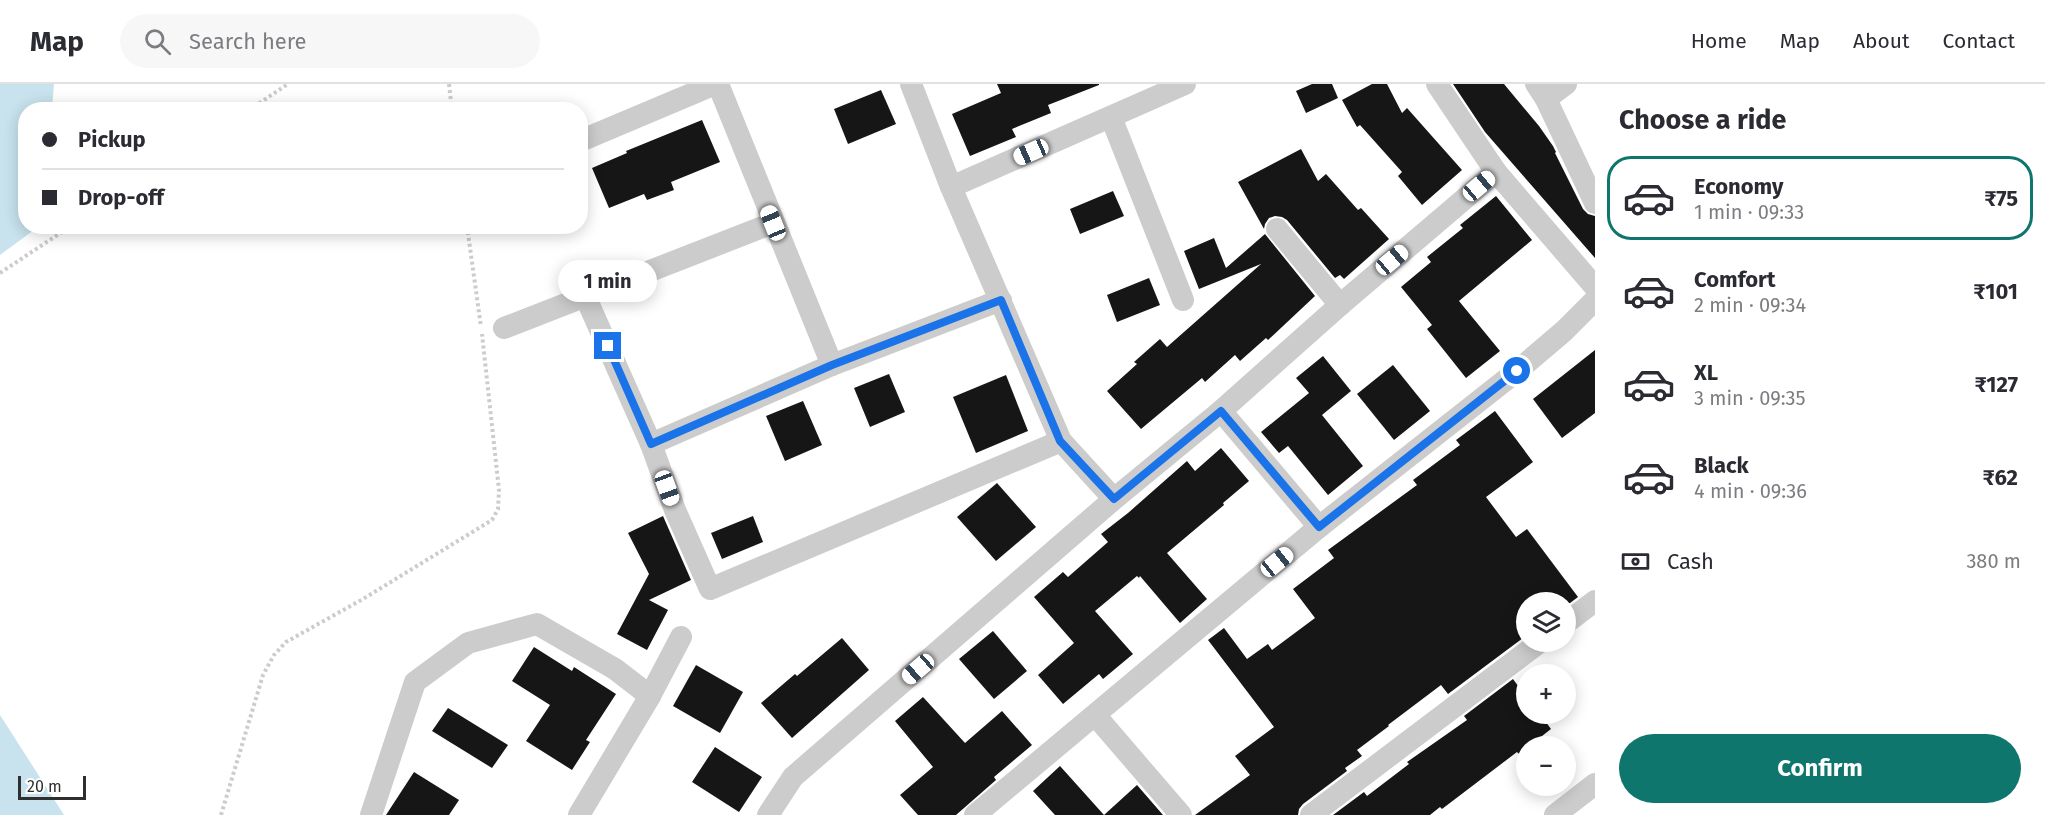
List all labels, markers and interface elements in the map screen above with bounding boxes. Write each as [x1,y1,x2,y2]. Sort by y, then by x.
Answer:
search box [120,14,540,68]
text: Map [30,25,84,58]
icon: search [141,25,174,58]
text: Search here [189,28,307,55]
text: Home [1691,28,1747,54]
text: Map [1780,28,1820,54]
text: About [1853,28,1910,54]
text: Contact [1943,28,2015,54]
text: Choose a ride [1619,104,1786,136]
text: Pickup [78,126,146,153]
car [1011,136,1051,168]
car [1459,168,1499,204]
icon: car [1622,171,1676,225]
text: Economy [1694,173,1783,200]
text: Drop-off [78,184,164,211]
text: ₹75 [1984,185,2018,212]
text: 1 min · 09:33 [1694,200,1804,224]
car [758,203,788,243]
car [1372,242,1412,278]
callout: 1 min [558,259,658,301]
icon: car [1622,264,1676,318]
text: Comfort [1694,266,1775,293]
text: 1 min [583,269,632,293]
text: ₹101 [1973,278,2018,305]
text: 2 min · 09:34 [1694,293,1806,317]
route end [594,332,621,359]
route start [1503,357,1530,384]
icon: car [1622,357,1676,411]
text: XL [1694,359,1718,386]
text: ₹127 [1974,371,2018,398]
text: 3 min · 09:35 [1694,386,1806,410]
icon: car [1622,450,1676,504]
text: Black [1694,452,1749,479]
text: ₹62 [1983,464,2018,491]
car [652,468,682,508]
text: 4 min · 09:36 [1694,479,1807,503]
car [1257,544,1297,580]
icon: cash [1619,545,1652,578]
text: Cash [1667,548,1714,575]
text: 380 m [1966,549,2021,573]
map controls [1516,592,1576,796]
button: layers [1516,592,1576,652]
car [899,650,937,688]
button: + [1516,664,1576,724]
button: Confirm [1619,734,2021,803]
button: − [1516,736,1576,796]
scale bar [18,773,86,800]
text: 20 m [27,777,62,796]

